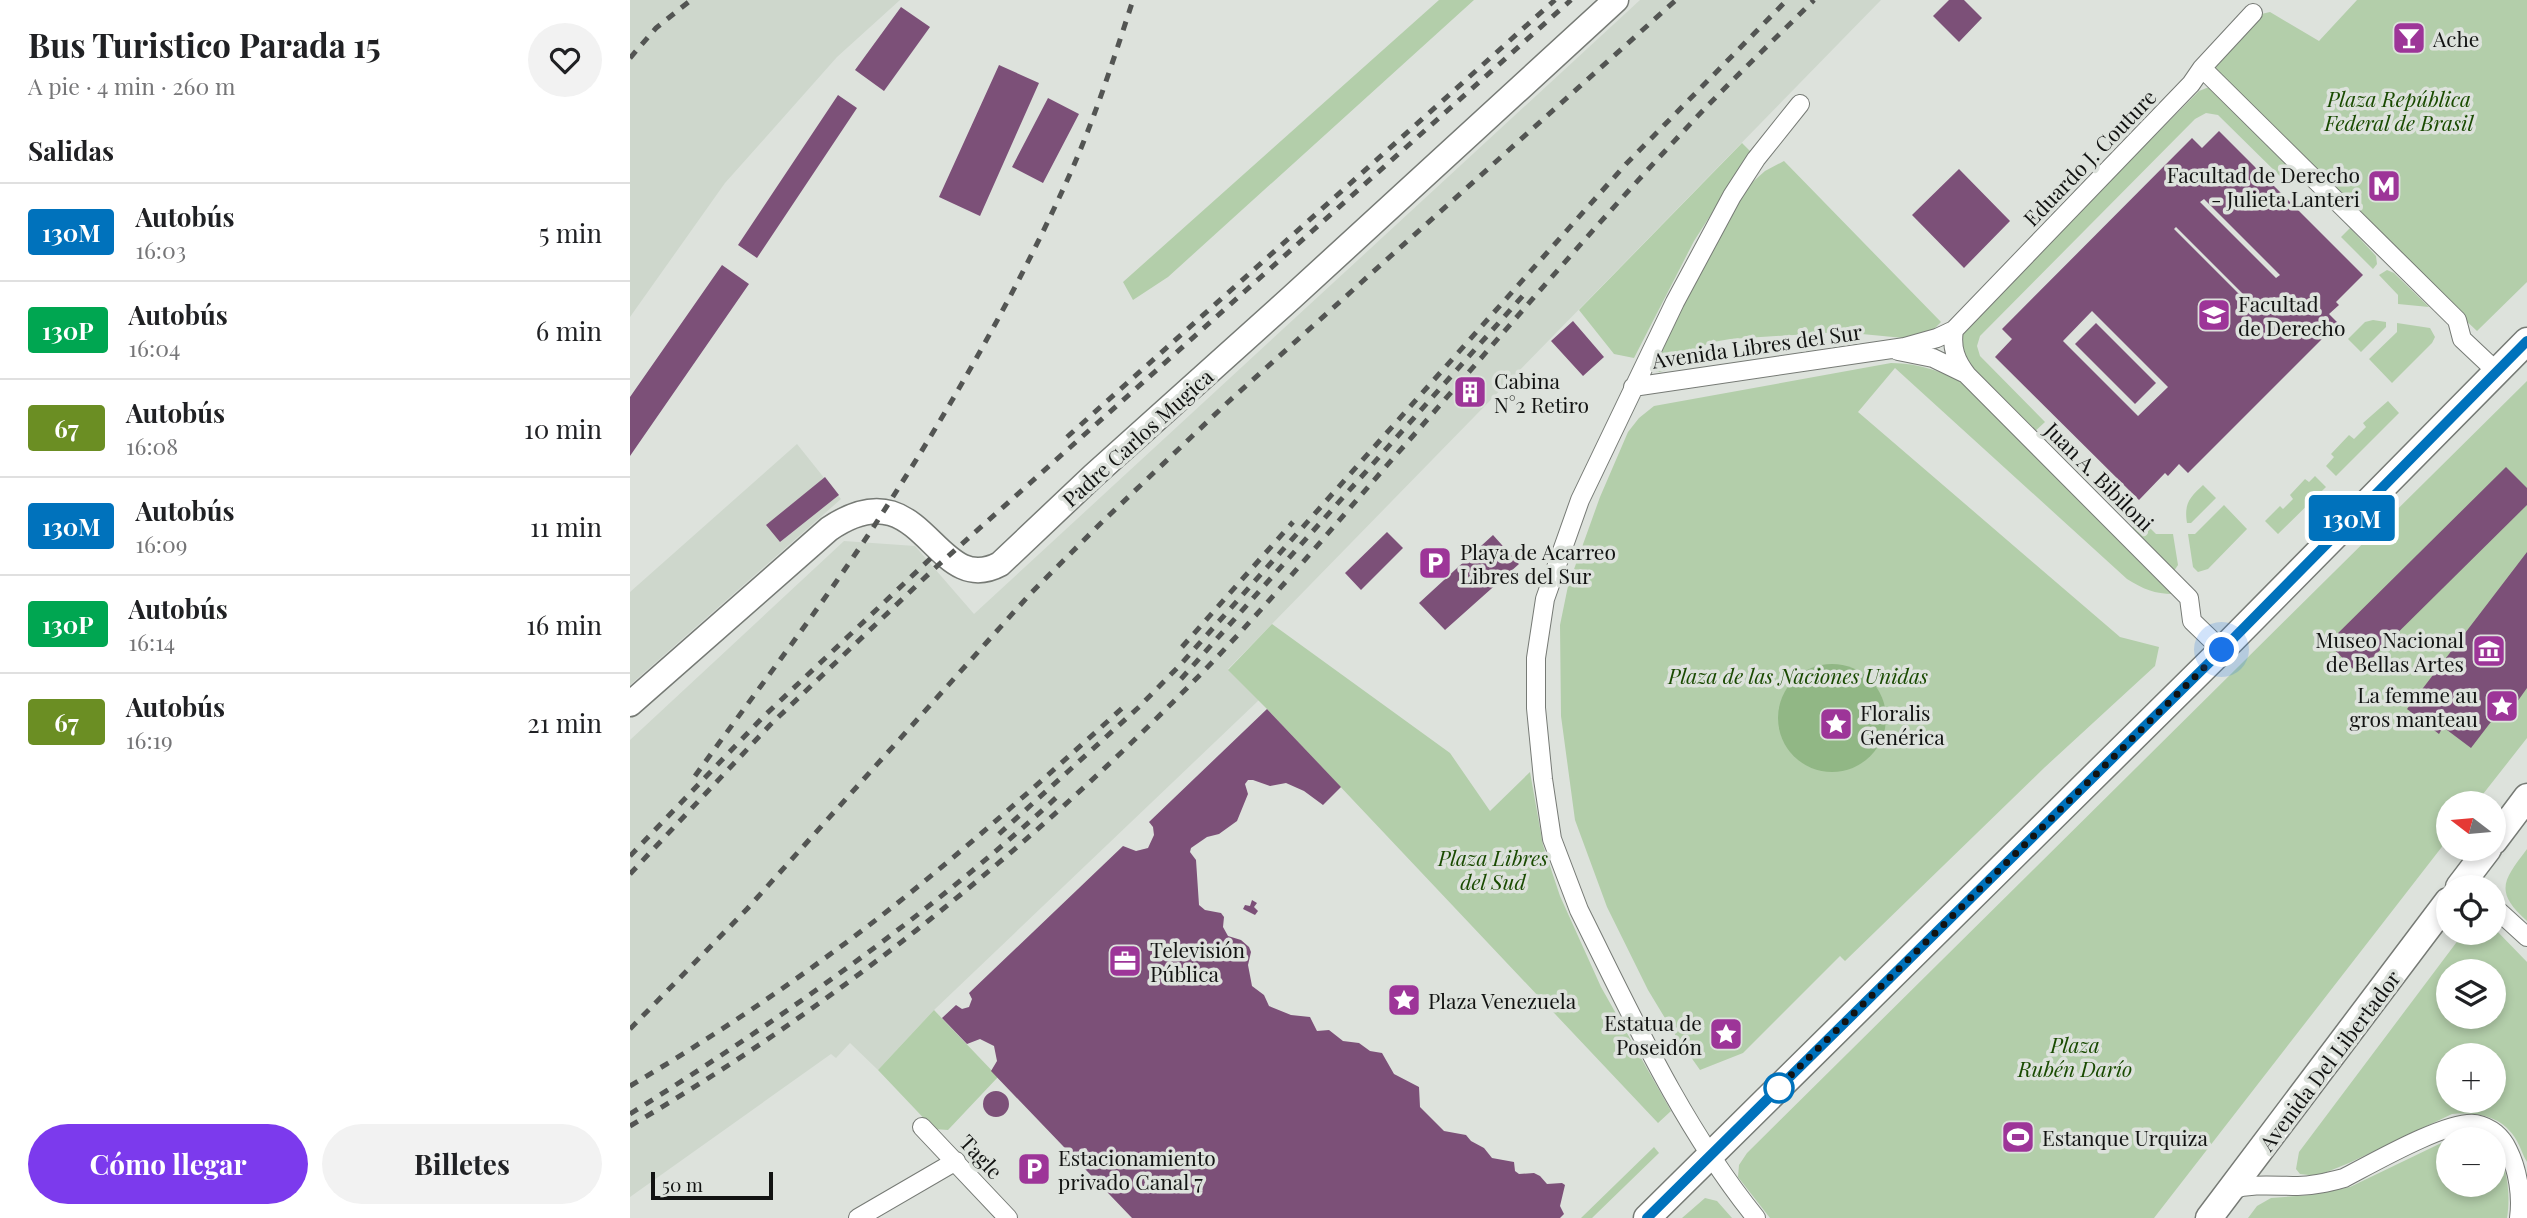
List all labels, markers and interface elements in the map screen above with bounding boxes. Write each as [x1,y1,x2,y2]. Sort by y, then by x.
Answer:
bar icon: Ache [2390,19,2428,57]
text: Bus Turistico Parada 15 [28,22,381,66]
button: heart [528,23,602,97]
place label: Ache [2432,24,2479,52]
text: A pie · 4 min · 260 m [28,70,235,101]
street label: Eduardo J. Couture [2016,83,2162,231]
park label: Plaza República Federal de Brasil [2323,84,2475,136]
text: Salidas [28,133,114,168]
place label: Facultad de Derecho - Julieta Lanteri [2167,160,2360,212]
metro station icon: Facultad de Derecho - Julieta Lanteri [2365,167,2403,205]
text: Autobús [135,199,235,234]
text: 5 min [539,215,602,250]
text: 130M [42,216,100,248]
text: 16:03 [135,234,186,265]
place label: Facultad de Derecho [2238,289,2345,341]
school or university icon: Facultad de Derecho [2195,296,2233,334]
text: Autobús [129,297,228,332]
text: 6 min [536,313,602,348]
text: 130P [42,314,94,346]
street label: Avenida Libres del Sur [1649,316,1864,374]
text: 16:04 [129,332,180,363]
street label: Padre Carlos Mugica [1056,361,1219,512]
place label: Cabina N°2 Retiro [1494,366,1589,418]
building icon: Cabina N°2 Retiro [1451,373,1489,411]
text: Autobús [126,395,225,430]
text: 10 min [524,411,602,446]
text: 67 [54,412,79,444]
street label: Juan A. Bibiloni [2039,415,2161,537]
text: 16:08 [126,430,178,461]
text: Autobús [135,493,235,528]
line badge: 130M [2303,495,2401,541]
text: 130M [2323,502,2381,534]
text: 11 min [530,509,602,544]
text: 130M [42,510,100,542]
text: 16:09 [135,528,188,559]
place label: Playa de Acarreo Libres del Sur [1460,537,1616,589]
parking icon: Playa de Acarreo Libres del Sur [1416,544,1454,582]
text: Autobús [129,591,228,626]
text: 16 min [526,607,602,642]
text: 130P [42,608,94,640]
place label: Museo Nacional de Bellas Artes [2315,625,2464,677]
text: 16:14 [129,626,175,657]
your location [2204,632,2239,667]
museum icon: Museo Nacional de Bellas Artes [2470,632,2508,670]
park label: Plaza de las Naciones Unidas [1667,661,1928,689]
place label: La femme au gros manteau [2350,680,2478,732]
place icon: La femme au gros manteau [2483,687,2521,725]
text: Autobús [126,689,225,724]
place label: Floralis Genérica [1860,698,1945,750]
text: 21 min [527,705,602,740]
place icon: Floralis Genérica [1817,705,1855,743]
text: 67 [54,706,79,738]
text: 16:19 [126,724,173,755]
north arrow [2436,791,2506,861]
map controls [2436,791,2506,1197]
park label: Plaza Libres del Sud [1437,843,1548,895]
button: locate [2436,875,2506,945]
place label: Televisión Pública [1150,935,1246,987]
office icon: Televisión Pública [1106,942,1144,980]
button: layers [2436,959,2506,1029]
street label: Avenida Del Libertador [2251,964,2406,1156]
place icon: Plaza Venezuela [1385,981,1423,1019]
place label: Plaza Venezuela [1428,986,1577,1014]
place label: Estatua de Poseidón [1604,1008,1702,1060]
place icon: Estatua de Poseidón [1707,1015,1745,1053]
park label: Plaza Rubén Darío [2017,1030,2132,1082]
button: + [2436,1043,2506,1113]
unlabelled marker [1764,1073,1794,1103]
sports icon: Estanque Urquiza [1999,1118,2037,1156]
place label: Estanque Urquiza [2042,1123,2209,1151]
button: Cómo llegar [28,1124,308,1204]
button: Billetes [322,1124,602,1204]
button: − [2436,1127,2506,1197]
street label: Tagle [954,1128,1010,1184]
place label: Estacionamiento privado Canal 7 [1058,1143,1216,1195]
parking icon: Estacionamiento privado Canal 7 [1015,1150,1053,1188]
scale bar [651,1169,774,1201]
text: 50 m [662,1171,703,1197]

